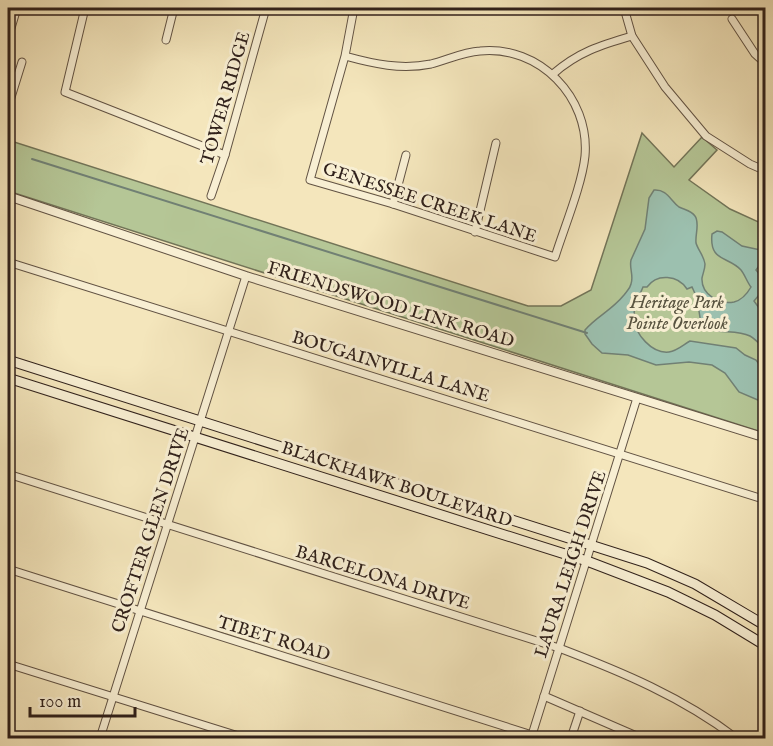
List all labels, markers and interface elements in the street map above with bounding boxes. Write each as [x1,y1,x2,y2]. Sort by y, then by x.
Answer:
street label: TOWER RIDGE [196,29,256,168]
street label: GENESSEE CREEK LANE [320,158,539,249]
street label: FRIENDSWOOD LINK ROAD [264,257,517,354]
park label: Heritage Park Pointe Overlook [626,292,728,336]
street label: BOUGAINVILLA LANE [289,326,492,408]
street label: CROFTER GLEN DRIVE [107,425,196,636]
street label: BLACKHAWK BOULEVARD [278,437,515,534]
street label: LAURA LEIGH DRIVE [530,468,613,661]
street label: BARCELONA DRIVE [293,541,473,616]
street label: TIBET ROAD [214,611,333,667]
scale bar [30,680,135,718]
text: 100 m [39,691,81,714]

